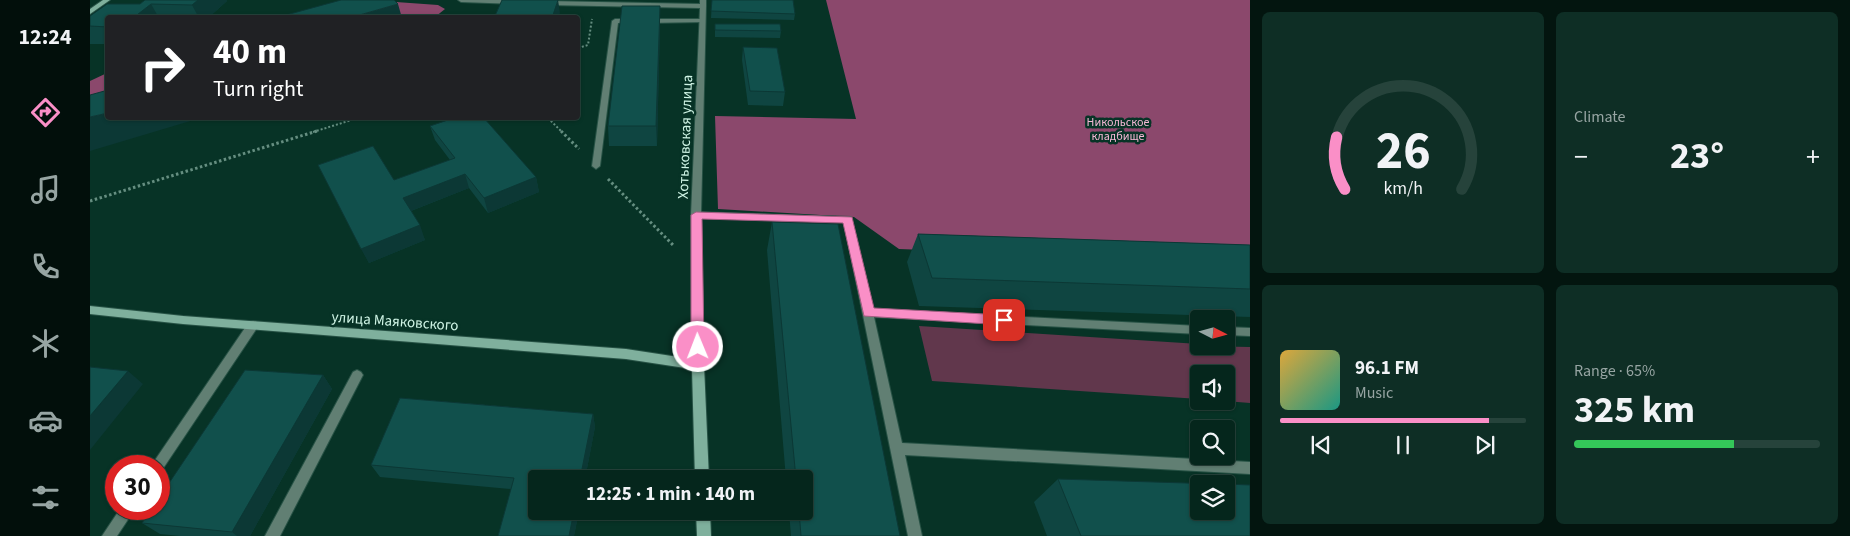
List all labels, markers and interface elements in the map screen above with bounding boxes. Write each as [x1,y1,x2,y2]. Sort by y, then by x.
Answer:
text: 12:24 [18,21,72,53]
text: 40 m [213,27,287,77]
icon: right [130,35,195,100]
text: Turn right [213,73,303,105]
street label: Хотьковская улица [673,75,698,200]
icon: directions [28,95,63,130]
text: Climate [1574,106,1625,128]
park label: Никольское кладбище [1087,114,1149,145]
text: 26 [1376,115,1430,189]
text: 23° [1670,129,1724,183]
text: − [1574,137,1588,177]
text: + [1806,137,1820,177]
icon: music [28,172,63,207]
text: km/h [1383,176,1423,201]
icon: phone [28,249,63,284]
pin [983,299,1025,341]
icon: arrive [990,306,1018,334]
street label: улица Маяковского [331,307,459,336]
north arrow [1190,310,1235,355]
map controls [1190,310,1235,520]
position arrow [671,320,723,372]
icon: climate [28,326,63,361]
text: 96.1 FM [1355,355,1419,382]
text: Range · 65% [1574,360,1655,382]
button: sound [1190,365,1235,410]
text: Music [1355,382,1393,404]
text: 325 km [1574,383,1695,437]
icon: car [28,403,63,438]
button: search [1190,420,1235,465]
icon: previous [1307,431,1335,459]
icon: pause [1389,431,1417,459]
icon: next [1471,431,1499,459]
speed limit sign: 30 [105,455,170,520]
button: layers [1190,475,1235,520]
icon: filters [28,480,63,515]
text: 12:25 · 1 min · 140 m [586,481,755,508]

